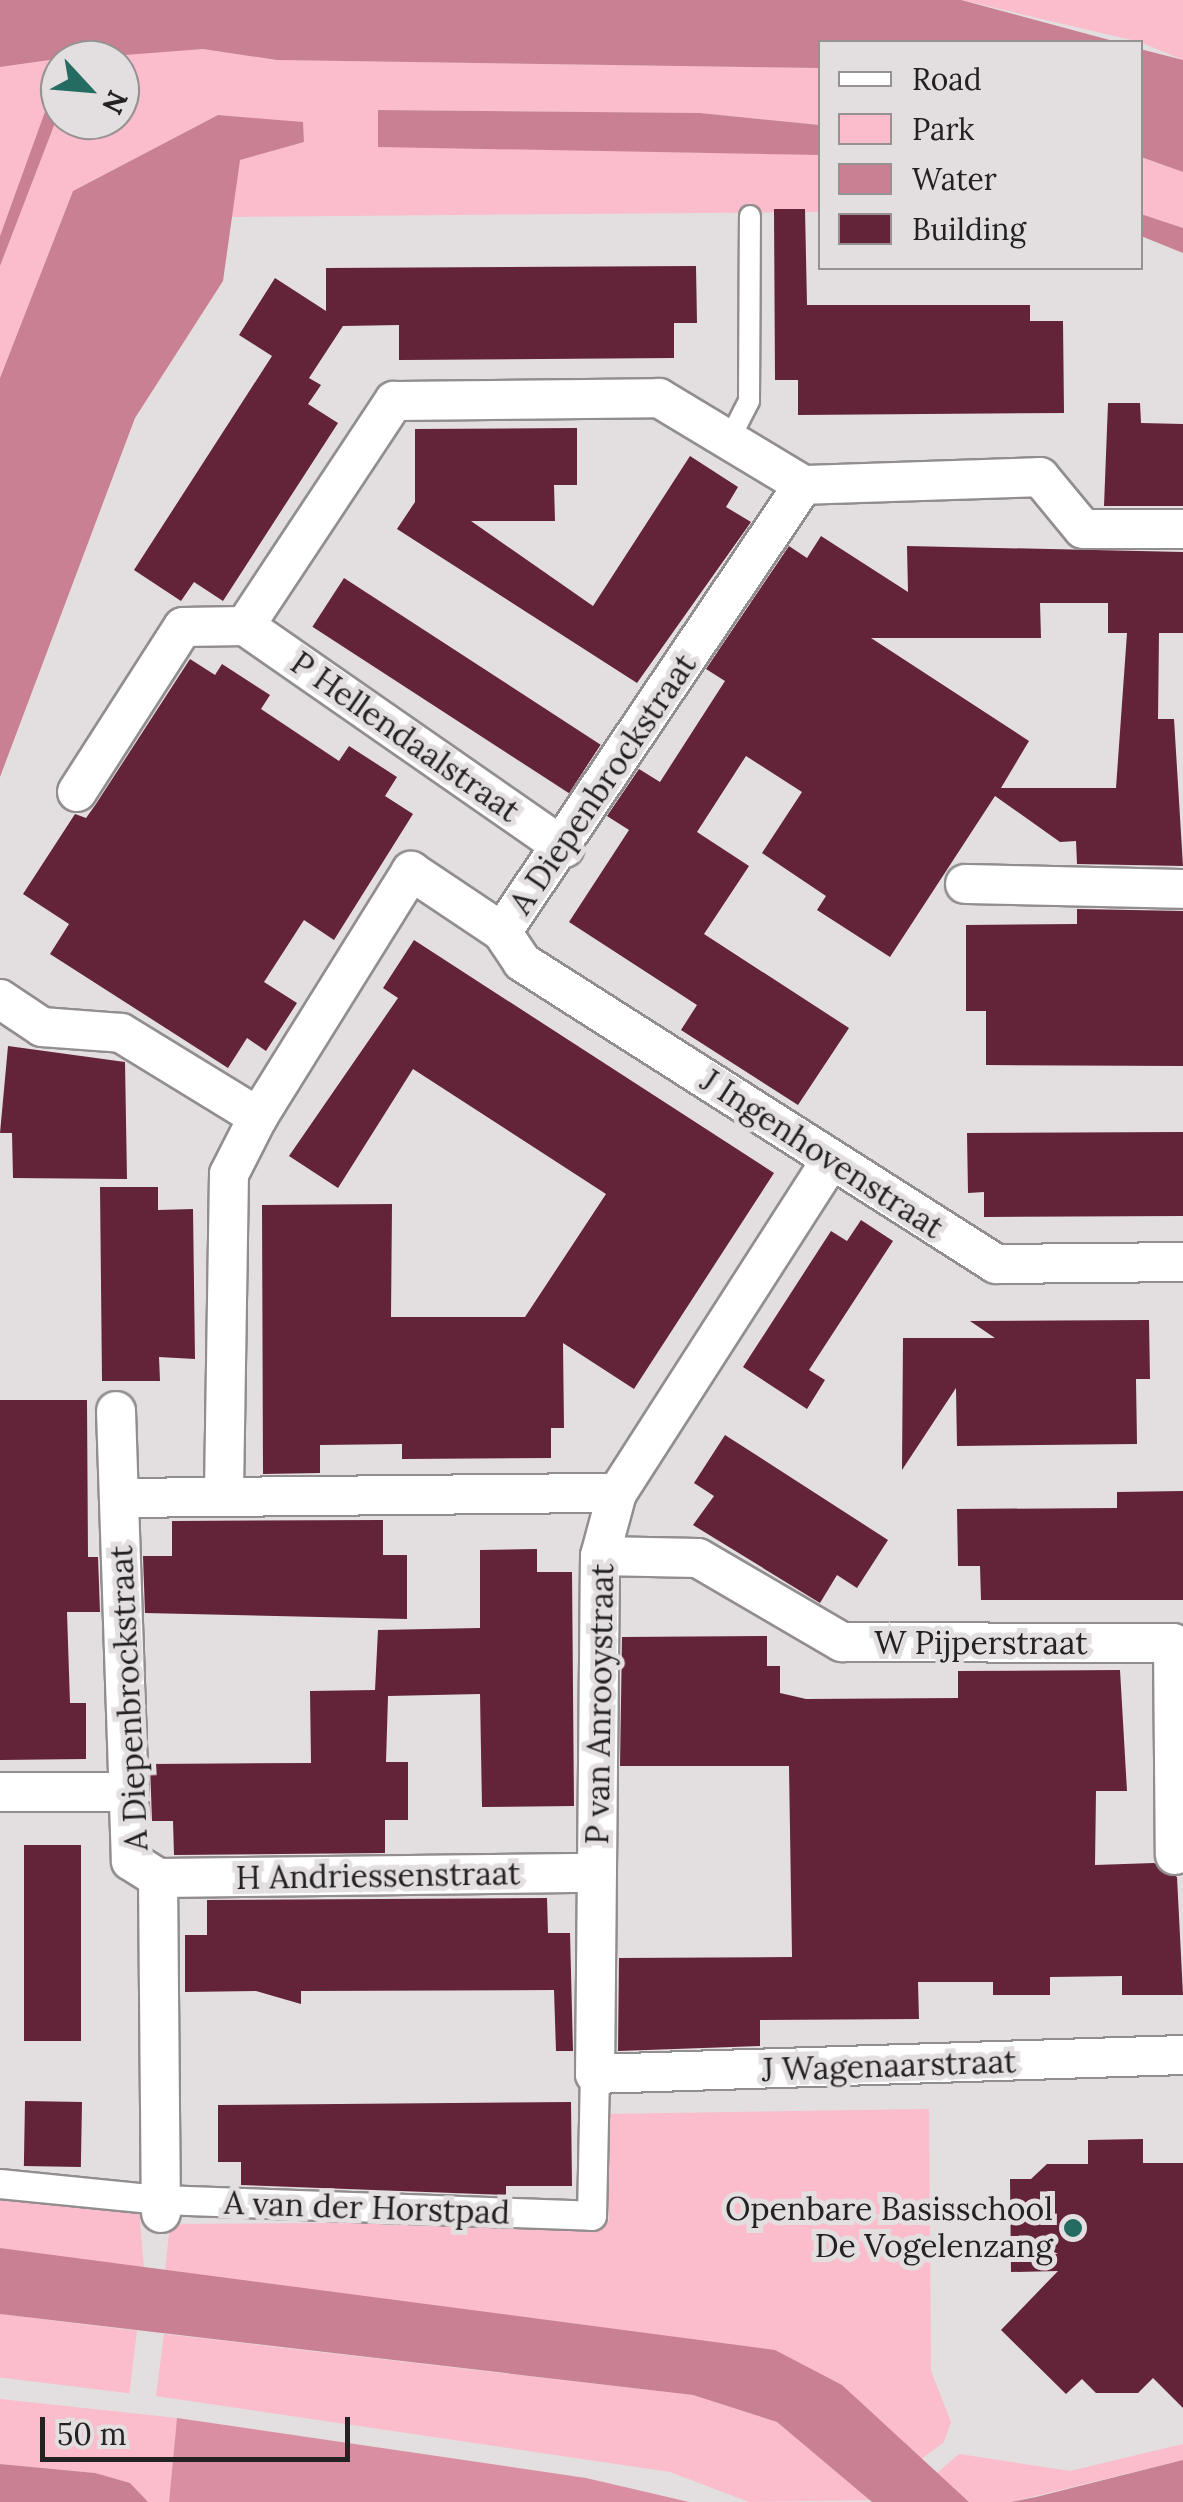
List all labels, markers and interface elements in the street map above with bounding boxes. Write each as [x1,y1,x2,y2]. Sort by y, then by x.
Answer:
north arrow [40,40,140,140]
legend [818,40,1143,270]
text: Road [912,60,982,98]
text: N [94,85,136,120]
text: Park [912,110,974,148]
text: Water [912,160,997,198]
text: Building [912,210,1026,248]
street label: P Hellendaalstraat [283,644,527,830]
street label: A Diepenbrockstraat [502,647,704,921]
street label: J Ingenhovenstraat [694,1061,950,1247]
street label: A Diepenbrockstraat [102,1544,156,1852]
street label: P van Anrooystraat [578,1563,622,1845]
street label: W Pijperstraat [874,1624,1088,1662]
street label: H Andriessenstraat [235,1854,521,1898]
street label: J Wagenaarstraat [761,2042,1017,2090]
street label: A van der Horstpad [223,2184,511,2232]
place label: Openbare Basisschool De Vogelenzang [725,2191,1053,2266]
marker: Openbare Basisschool De Vogelenzang [1062,2217,1084,2239]
scale bar [45,2397,355,2459]
text: 50 m [57,2415,127,2453]

